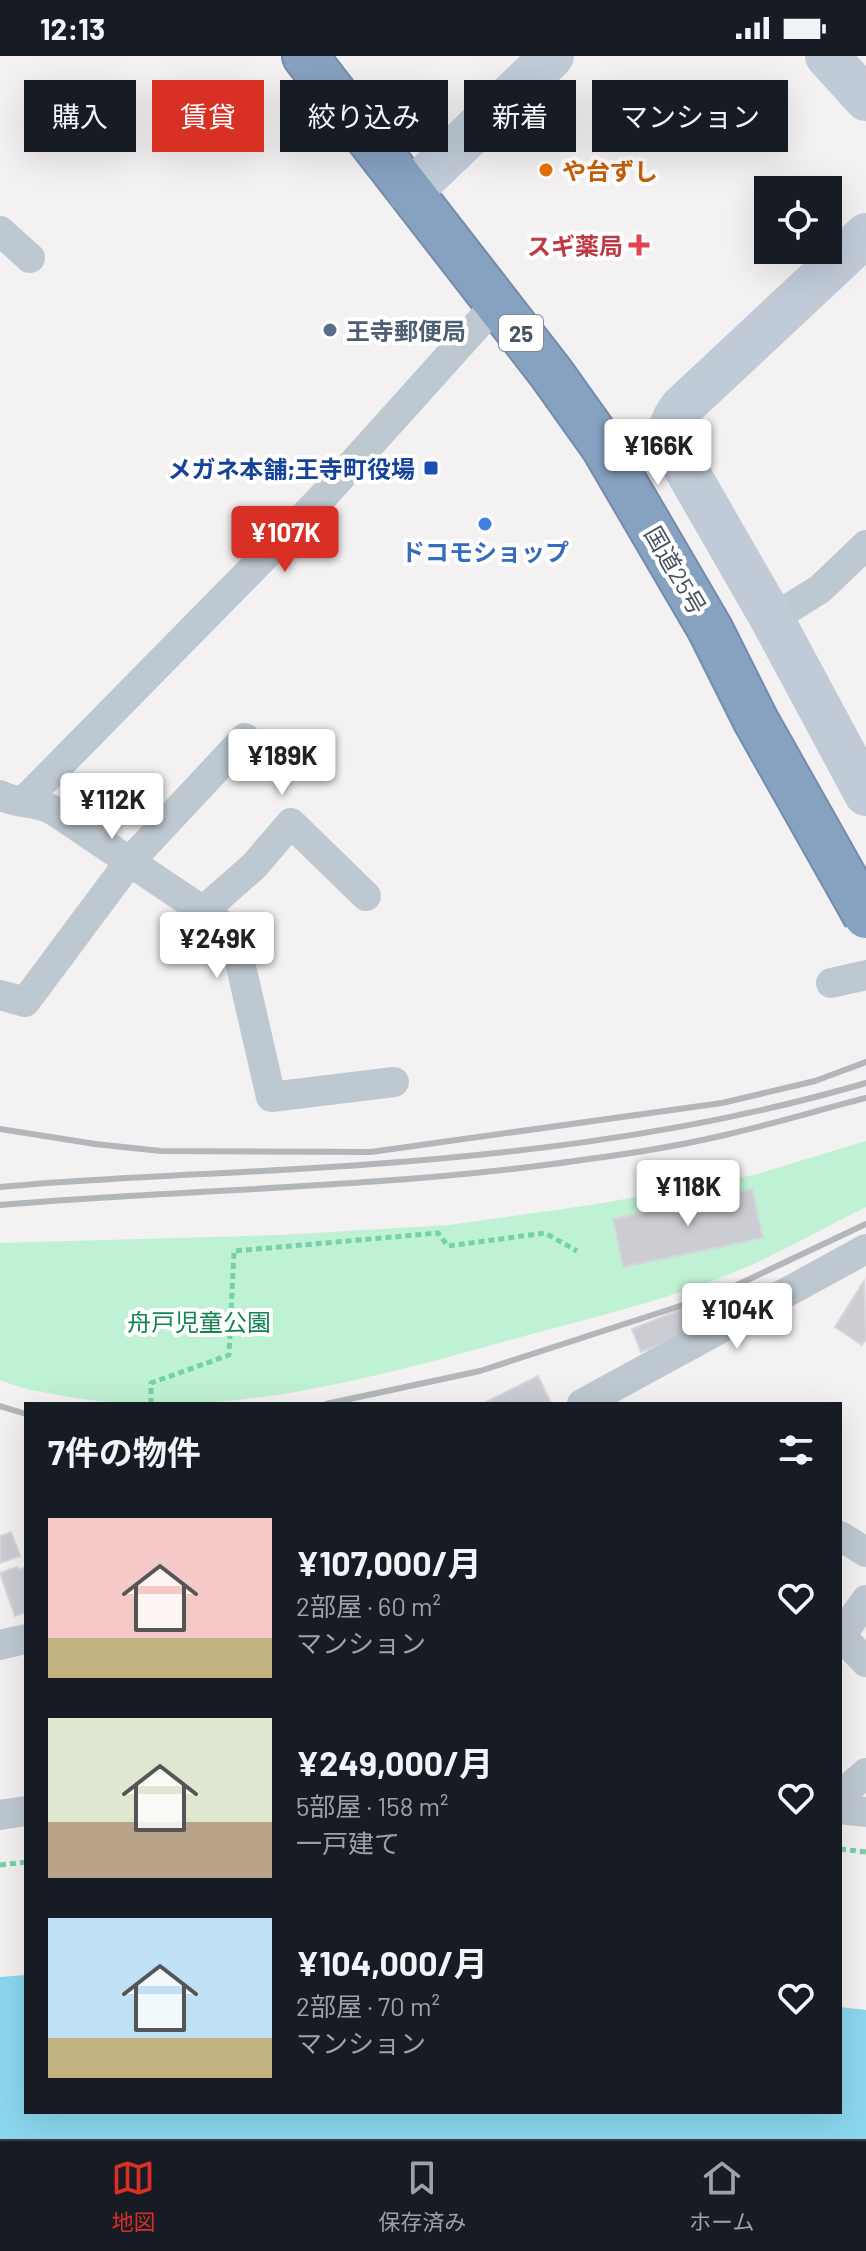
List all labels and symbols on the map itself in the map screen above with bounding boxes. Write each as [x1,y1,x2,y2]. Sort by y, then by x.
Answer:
place label: や台ずし [562,156,658,185]
marker: や台ずし [537,161,555,179]
place label: スギ薬局 [527,231,623,260]
marker: スギ薬局 [630,236,648,254]
road number: 25 [499,315,543,351]
place label: 王寺郵便局 [346,316,466,345]
marker: 王寺郵便局 [321,321,339,339]
pin: ¥166K [602,419,714,487]
place label: メガネ本舗;王寺町役場 [167,454,415,483]
marker: メガネ本舗;王寺町役場 [422,459,440,477]
pin: ¥107K [229,506,341,574]
marker: ドコモショップ [476,515,494,533]
street label: 国道25号 [639,521,713,619]
place label: ドコモショップ [401,537,569,566]
pin: ¥189K [226,729,338,797]
pin: ¥112K [56,773,168,841]
pin: ¥249K [161,912,273,980]
pin: ¥118K [632,1160,744,1228]
pin: ¥104K [681,1283,793,1351]
park label: 舟戸児童公園 [127,1307,271,1336]

